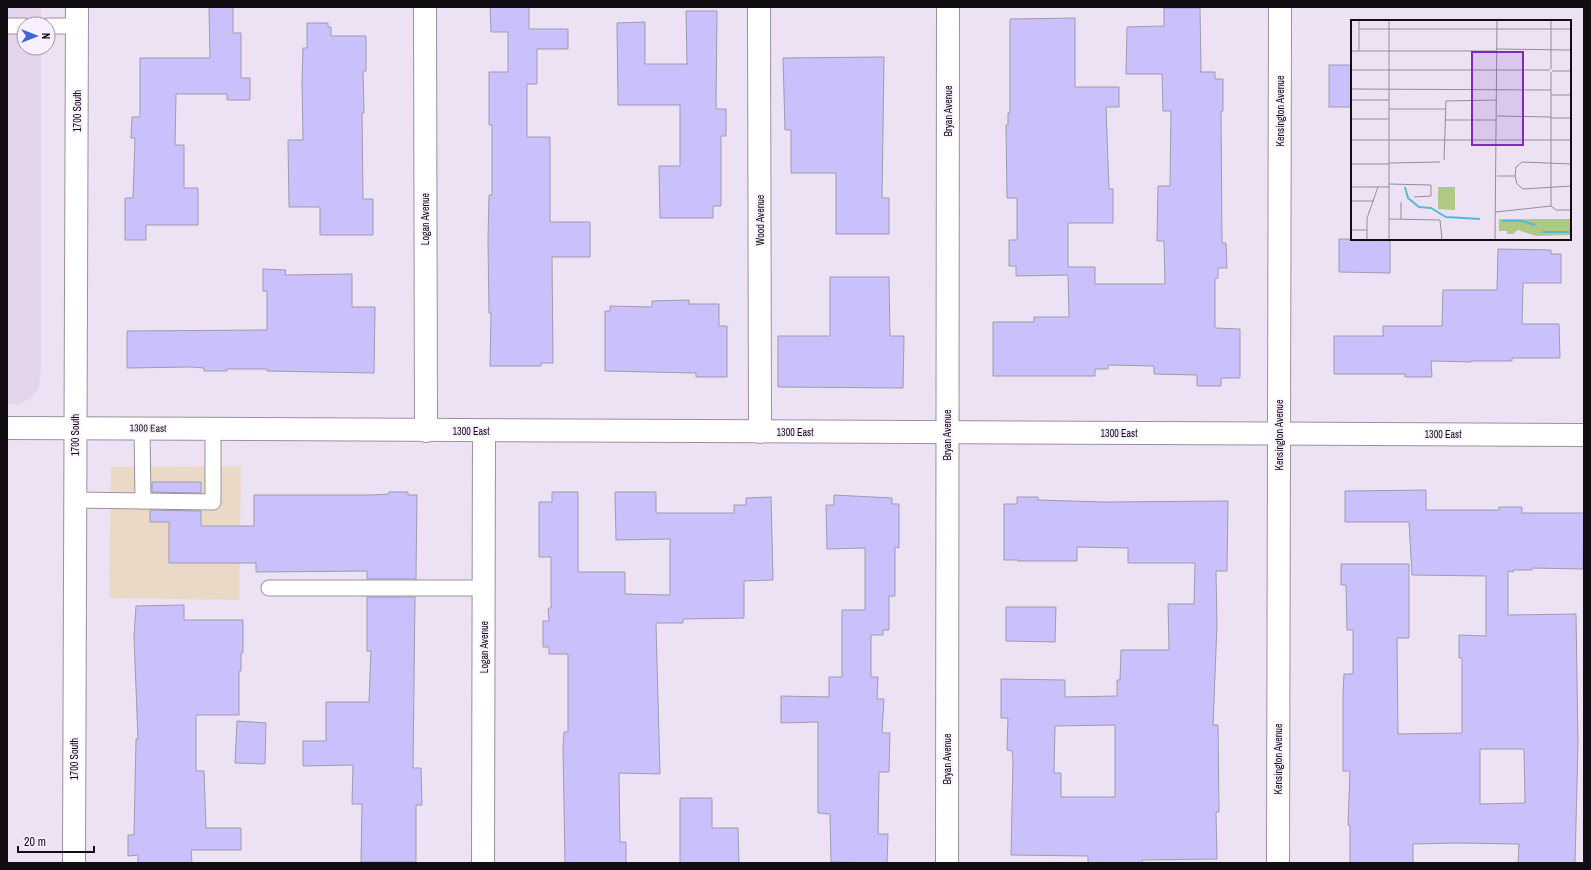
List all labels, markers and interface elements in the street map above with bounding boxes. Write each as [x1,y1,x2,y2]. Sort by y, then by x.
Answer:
north arrow [16,16,56,56]
inset map [1351,20,1571,240]
text: N [39,33,53,39]
street label: Kensington Avenue [1274,75,1287,147]
street label: Bryan Avenue [942,85,955,136]
street label: 1700 South [71,90,84,132]
street label: Logan Avenue [419,192,432,245]
street label: Wood Avenue [754,194,767,245]
street label: Kensington Avenue [1273,399,1286,471]
street label: Bryan Avenue [941,409,954,460]
street label: 1700 South [69,414,82,456]
street label: 1300 East [129,421,167,435]
street label: 1300 East [453,425,490,438]
street label: 1300 East [777,426,814,439]
street label: 1300 East [1101,427,1138,440]
street label: 1300 East [1425,428,1462,441]
street label: Logan Avenue [478,620,491,673]
street label: Kensington Avenue [1272,723,1285,795]
street label: Bryan Avenue [941,733,954,784]
street label: 1700 South [68,738,81,780]
scale bar [18,828,94,854]
text: 20 m [24,834,46,850]

